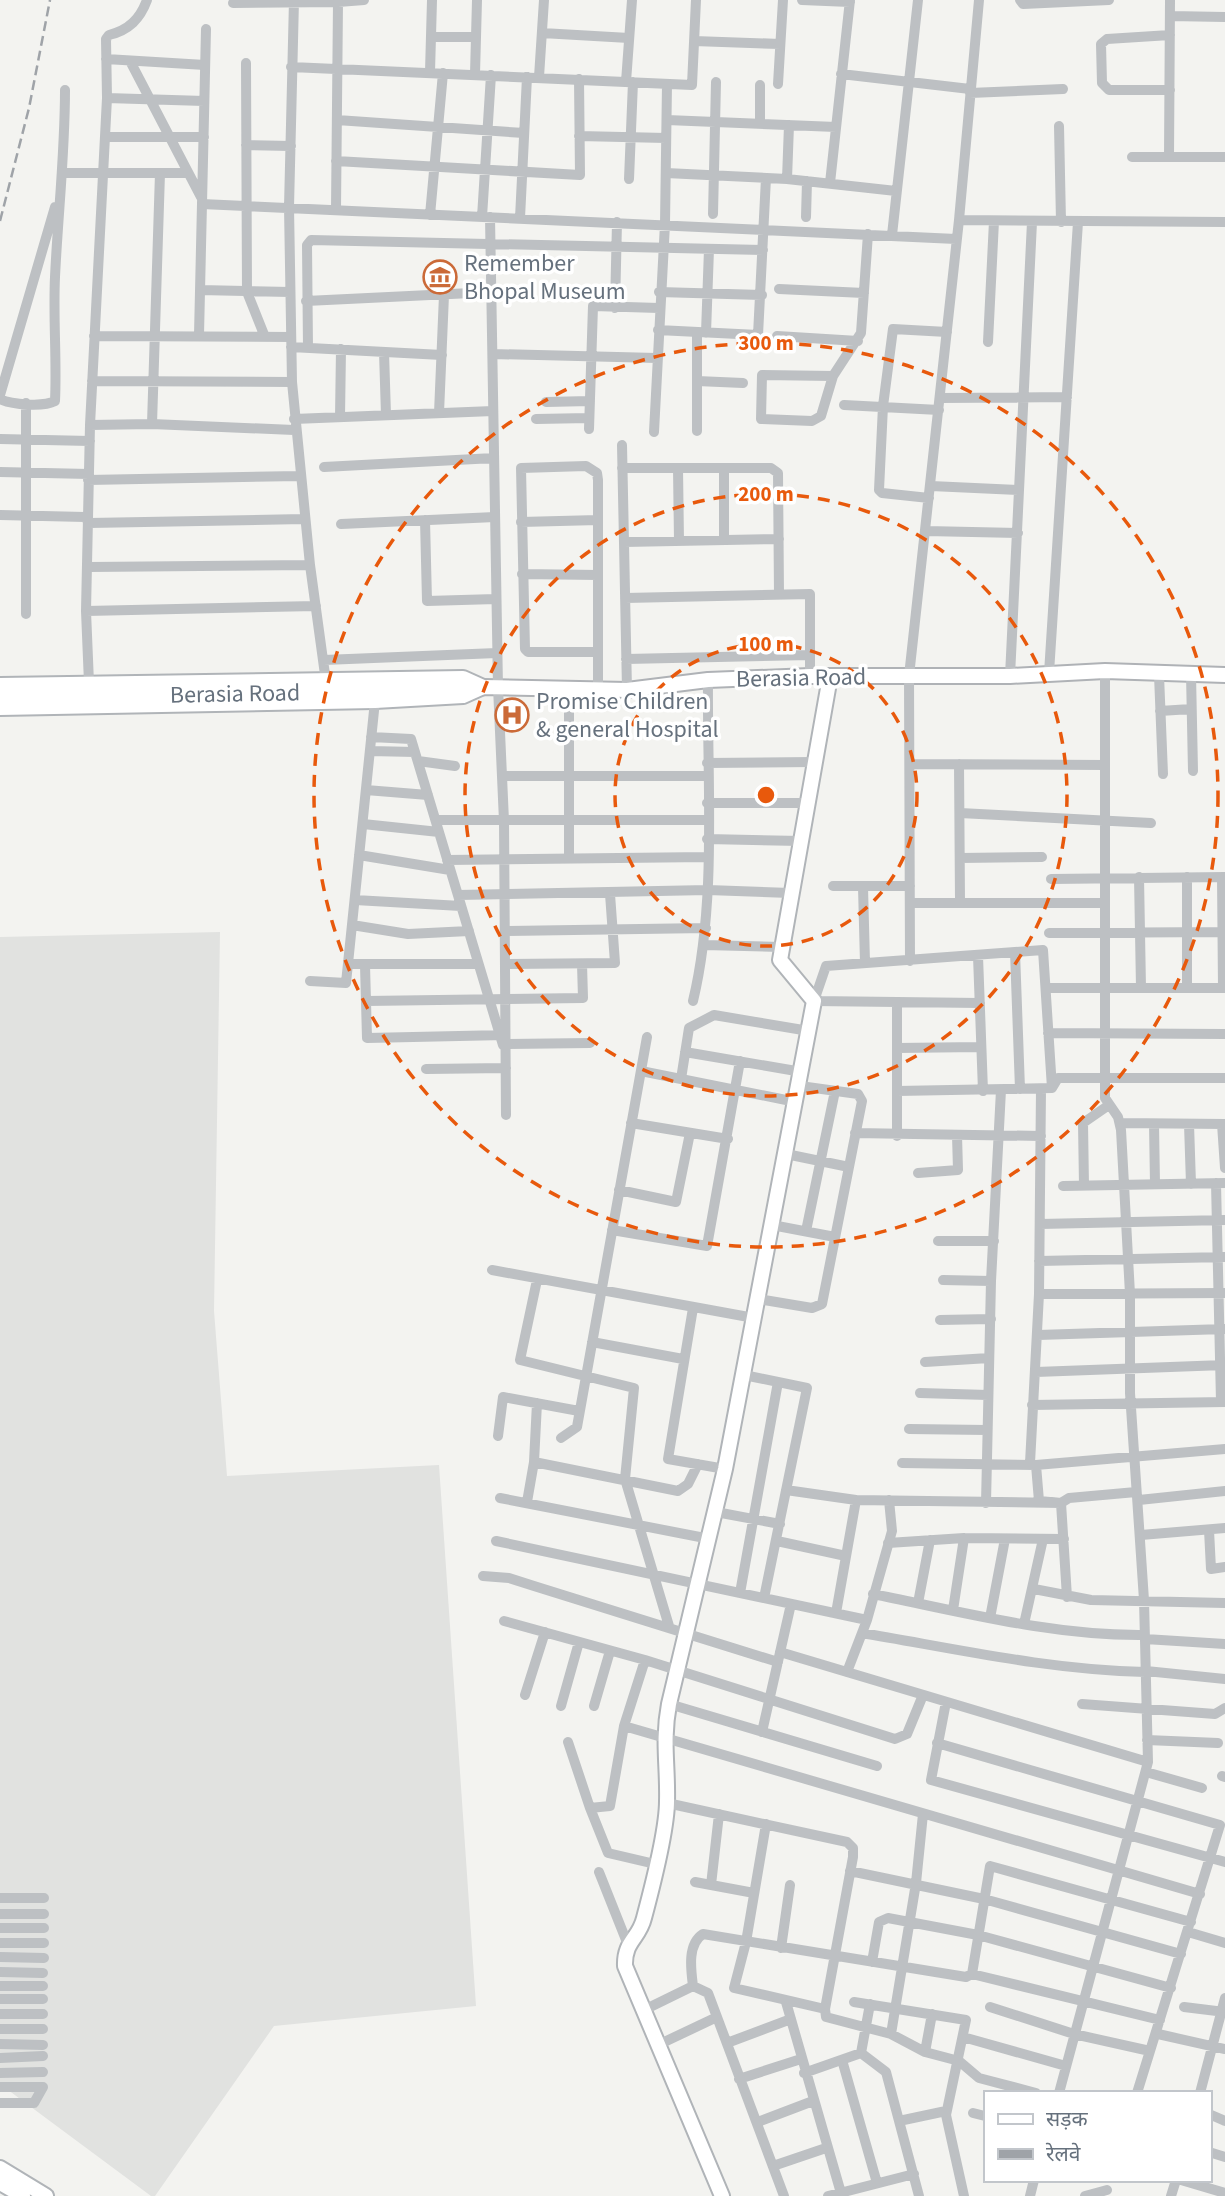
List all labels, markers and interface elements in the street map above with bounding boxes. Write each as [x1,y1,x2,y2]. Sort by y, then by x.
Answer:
place label: Remember Bhopal Museum [464,246,626,309]
museum icon: Remember Bhopal Museum [421,258,459,296]
text: 300 m [738,328,794,358]
text: 200 m [738,479,794,509]
text: 100 m [738,629,794,659]
street label: Berasia Road [736,659,866,697]
street label: Berasia Road [170,675,300,713]
place label: Promise Children & general Hospital [536,684,719,747]
hospital icon: Promise Children & general Hospital [493,696,531,734]
centre of rings [754,783,778,807]
legend [984,2091,1211,2182]
text: सड़क [1046,2104,1088,2134]
text: रेलवे [1045,2139,1081,2169]

